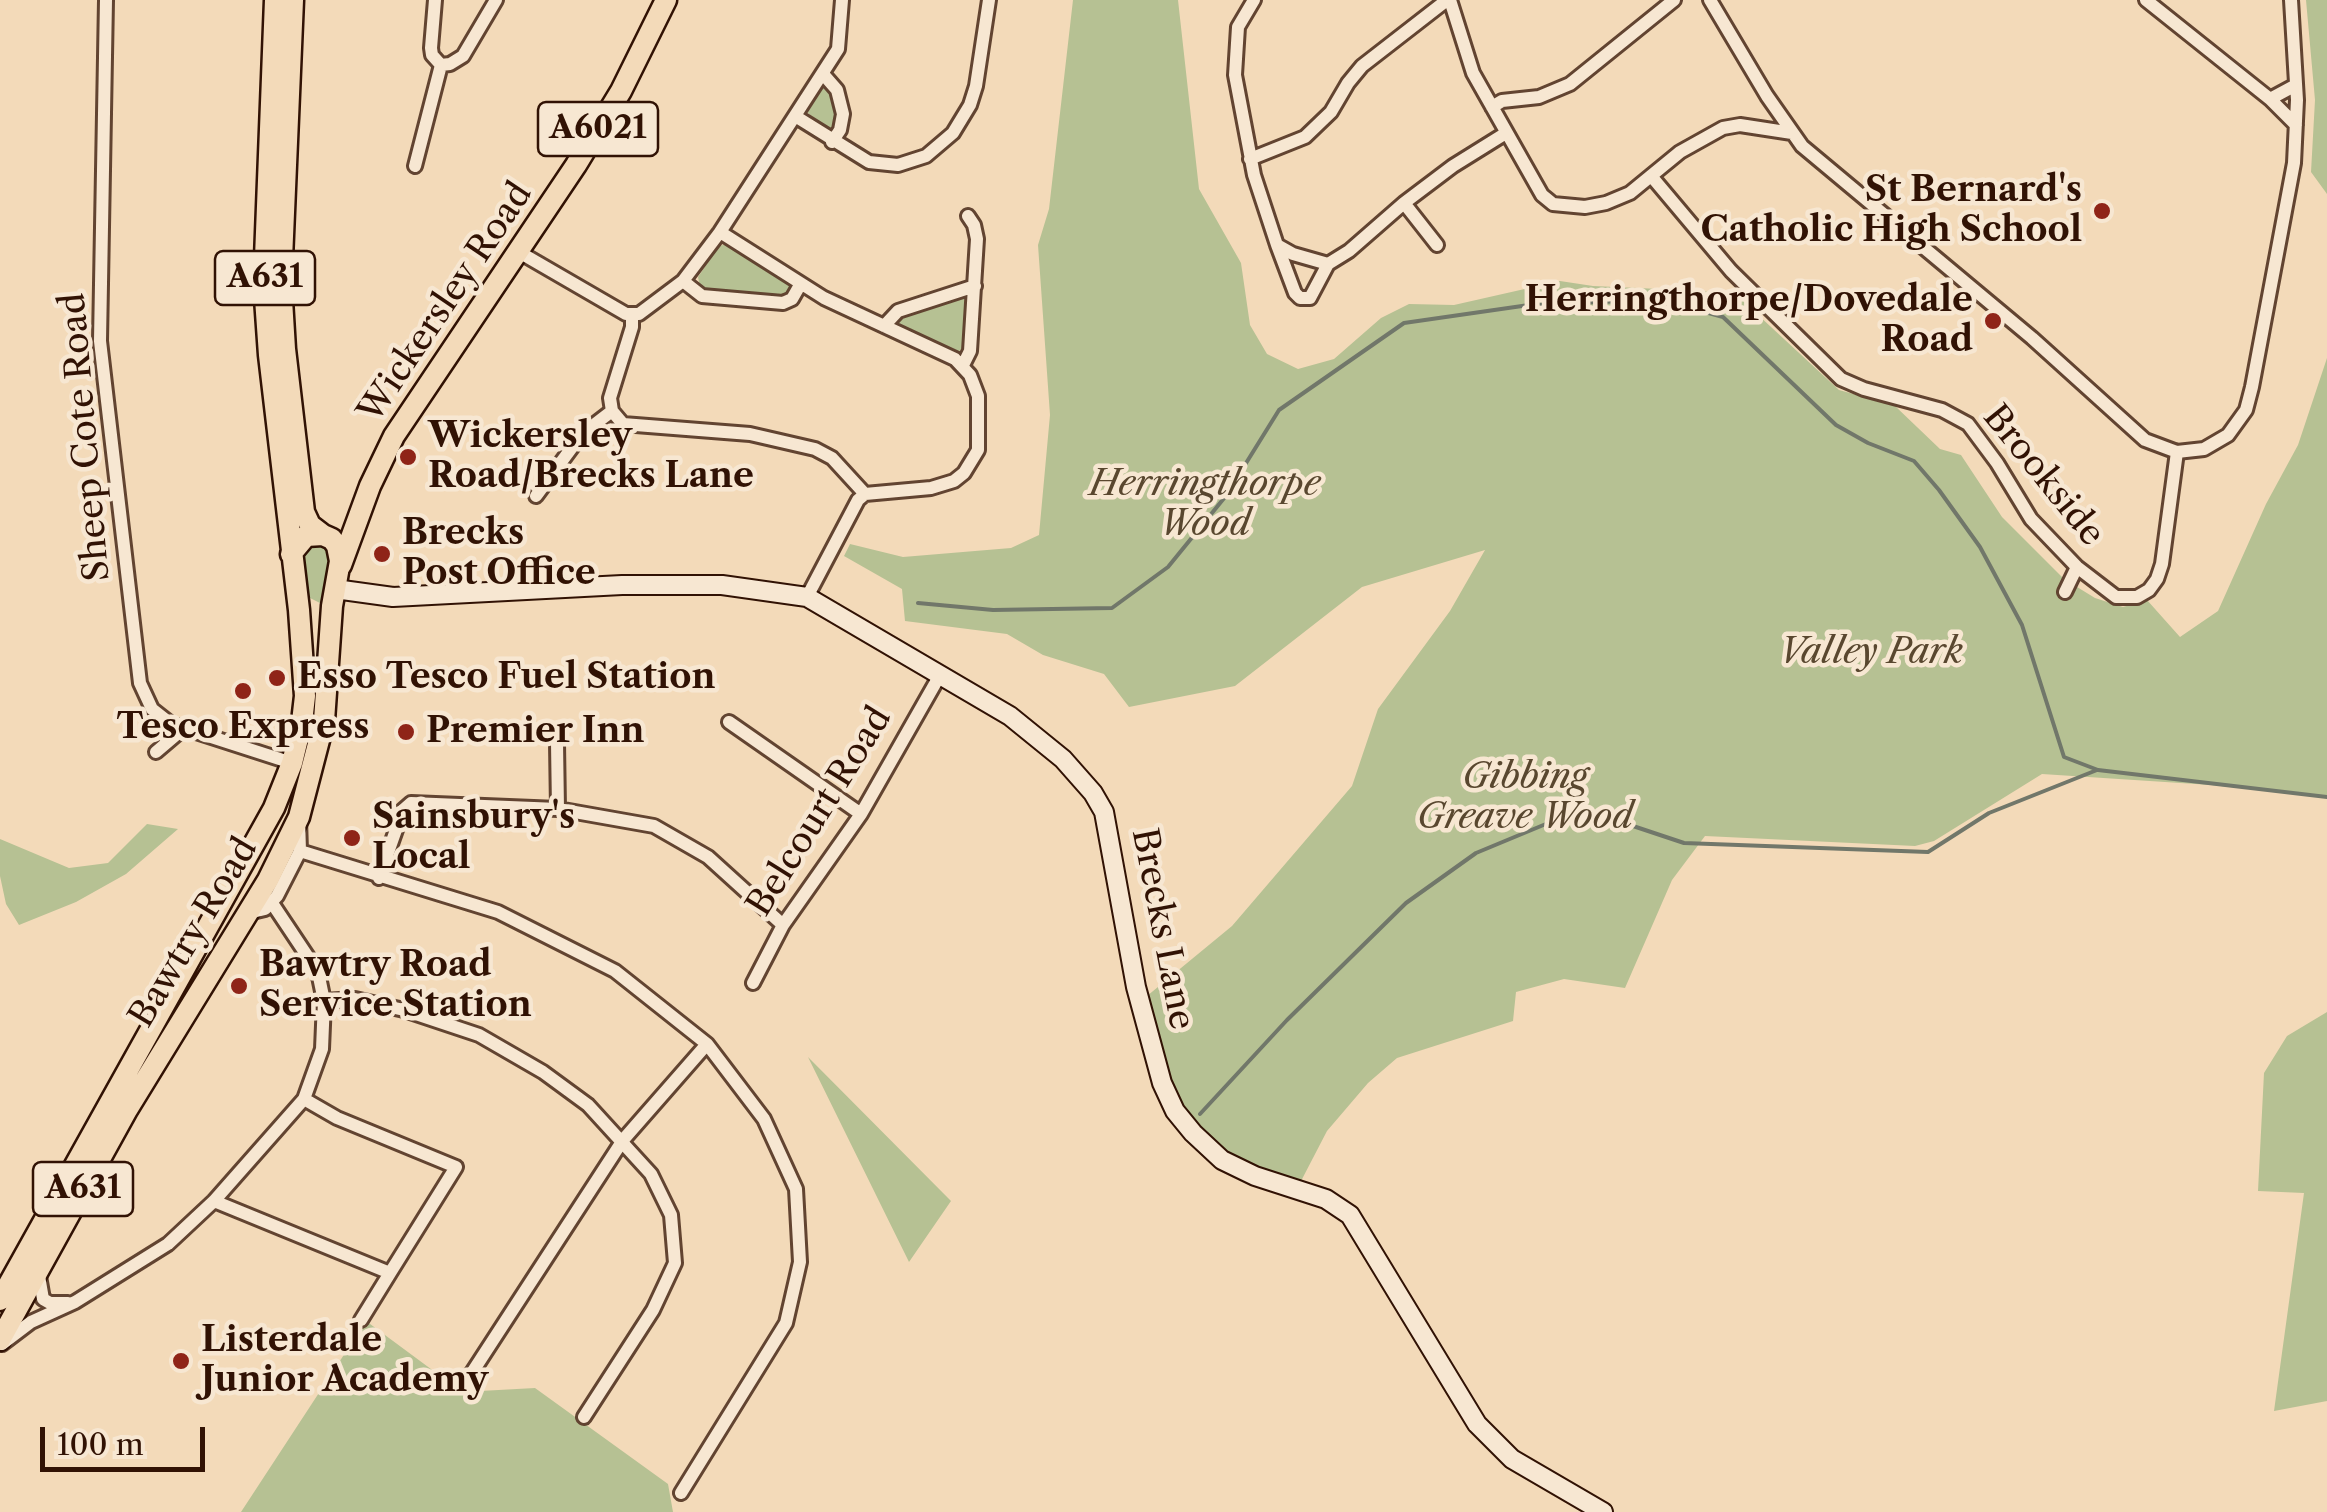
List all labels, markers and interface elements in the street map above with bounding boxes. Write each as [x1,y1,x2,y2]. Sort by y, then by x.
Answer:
road number: A6021 [538,102,658,156]
place label: St Bernard's Catholic High School [1700,170,2082,252]
street label: Wickersley Road [350,175,542,431]
marker: St Bernard's Catholic High School [2091,200,2113,222]
road number: A631 [215,251,315,305]
place label: Herringthorpe/Dovedale Road [1525,280,1973,362]
street label: Sheep Cote Road [52,291,120,583]
marker: Herringthorpe/Dovedale Road [1982,310,2004,332]
street label: Brookside [1974,397,2112,555]
place label: Wickersley Road/Brecks Lane [428,416,754,498]
marker: Wickersley Road/Brecks Lane [397,446,419,468]
park label: Herringthorpe Wood [1089,464,1321,546]
place label: Brecks Post Office [402,513,596,595]
marker: Brecks Post Office [371,543,393,565]
park label: Valley Park [1779,632,1963,674]
place label: Esso Tesco Fuel Station [297,657,716,699]
marker: Esso Tesco Fuel Station [266,667,288,689]
marker: Tesco Express [232,680,254,702]
street label: Belcourt Road [739,700,901,924]
place label: Tesco Express [117,707,369,749]
place label: Premier Inn [426,711,645,753]
marker: Premier Inn [395,721,417,743]
park label: Gibbing Greave Wood [1417,757,1633,839]
place label: Sainsbury's Local [372,797,575,879]
street label: Brecks Lane [1122,825,1202,1033]
marker: Sainsbury's Local [341,827,363,849]
street label: Bawtry Road [121,831,267,1035]
place label: Bawtry Road Service Station [259,945,532,1027]
marker: Bawtry Road Service Station [228,975,250,997]
road number: A631 [33,1162,133,1216]
place label: Listerdale Junior Academy [201,1320,488,1402]
marker: Listerdale Junior Academy [170,1350,192,1372]
scale bar [45,1407,210,1469]
text: 100 m [57,1426,144,1463]

